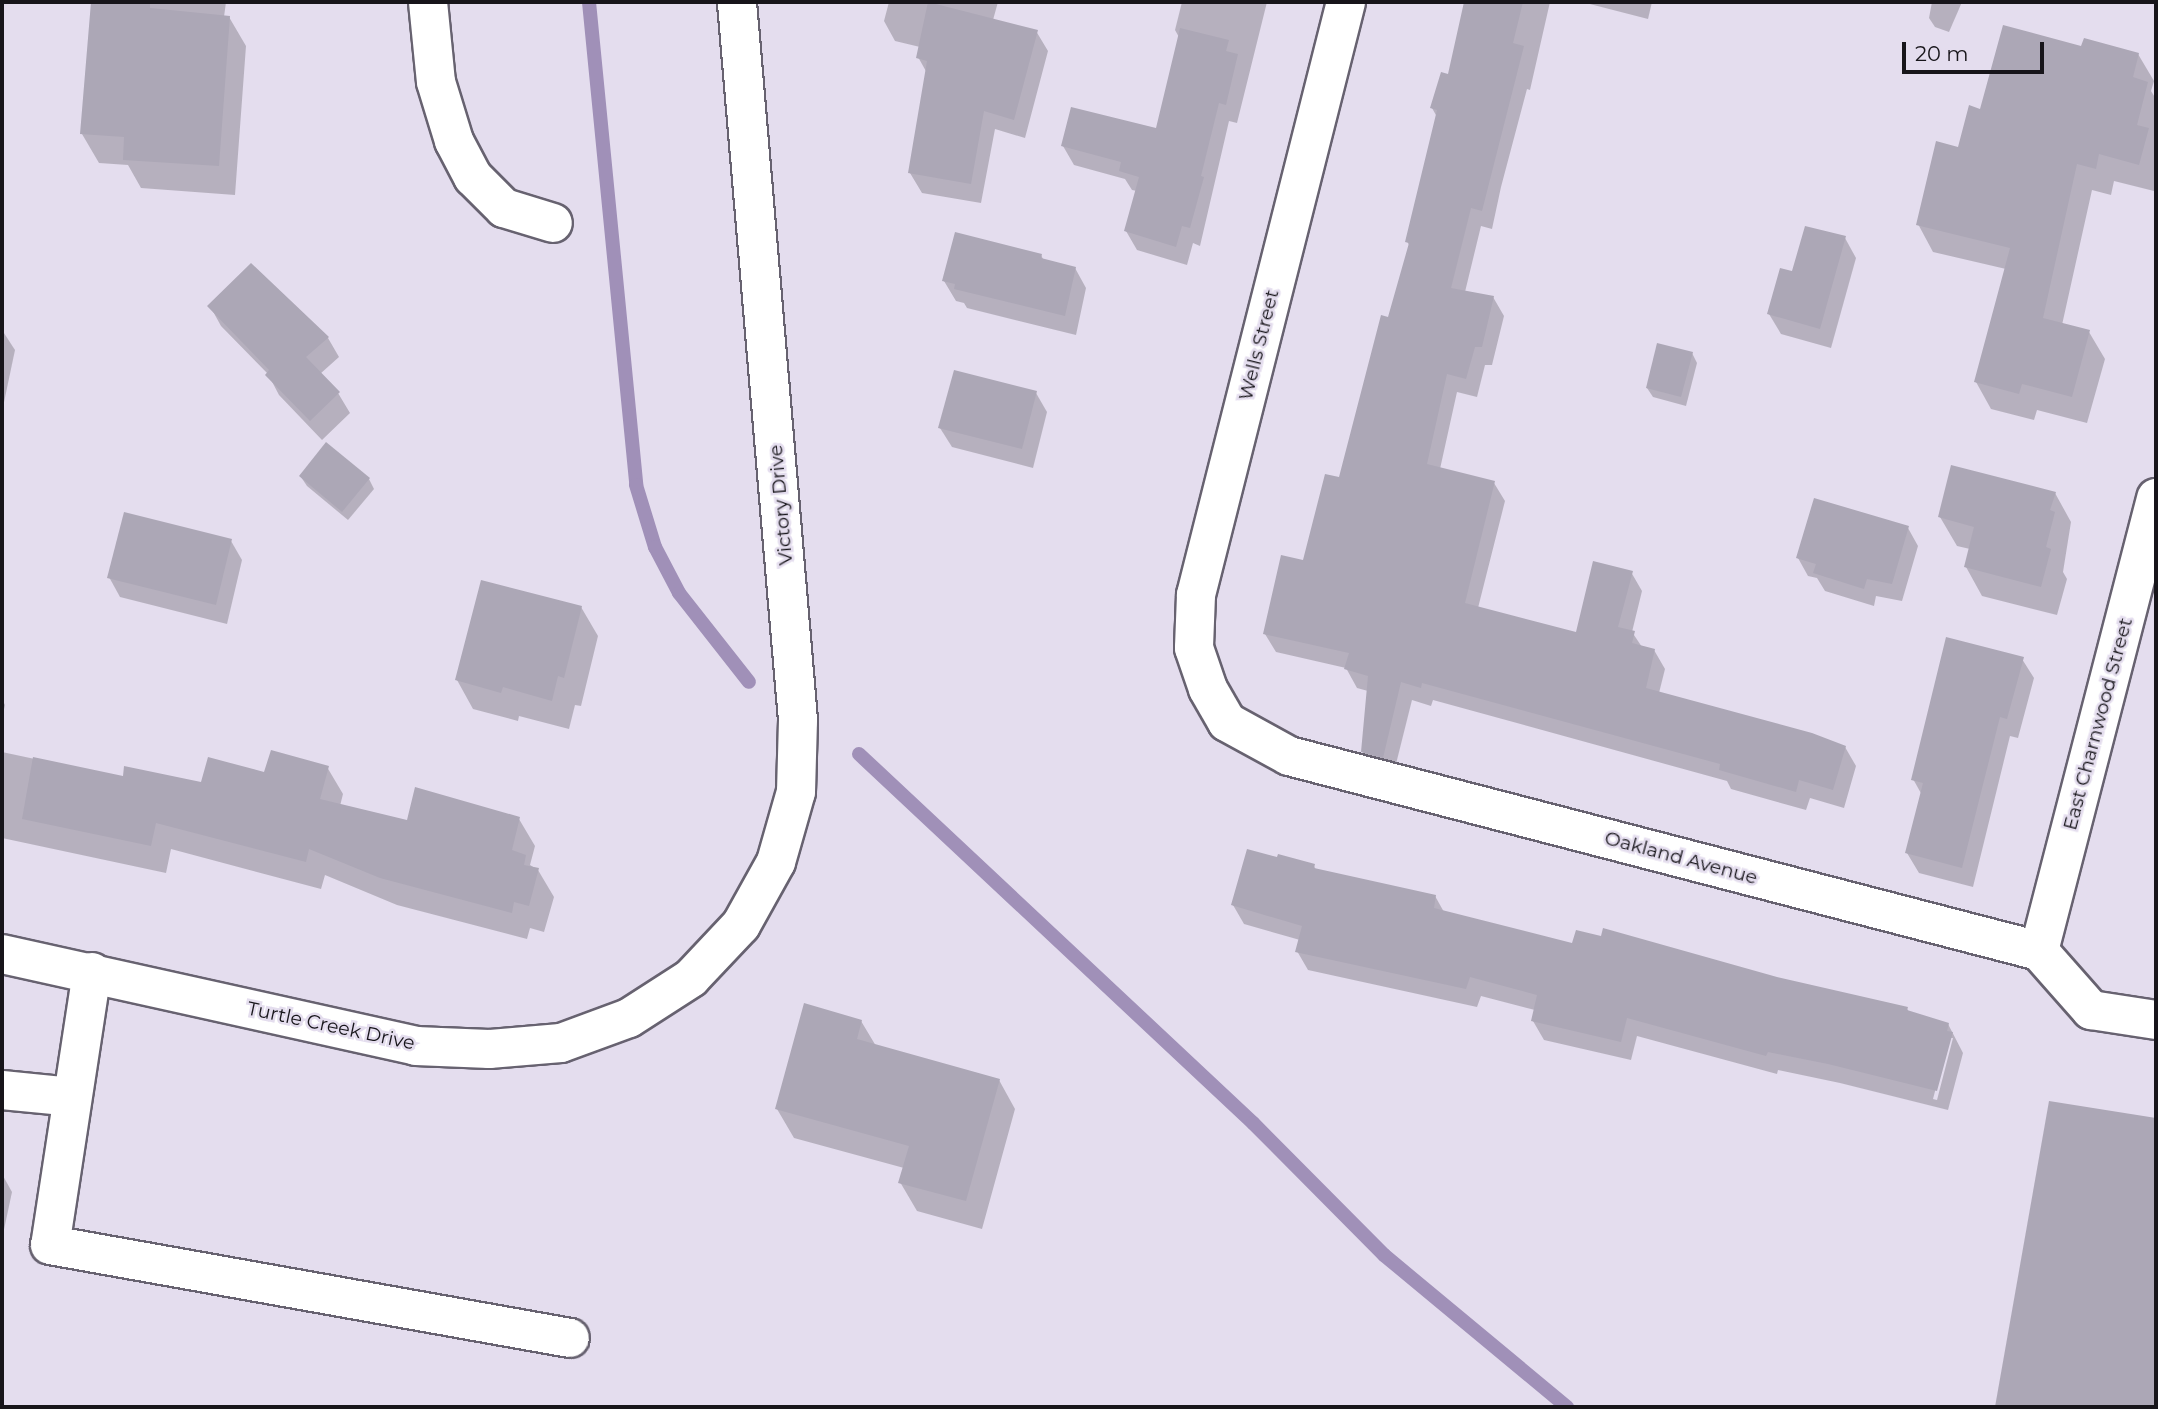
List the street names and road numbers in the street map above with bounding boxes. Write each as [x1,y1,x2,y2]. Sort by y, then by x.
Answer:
street label: Wells Street [1234,287,1284,403]
street label: Victory Drive [764,444,798,566]
street label: East Charnwood Street [2059,615,2137,833]
street label: Oakland Avenue [1602,827,1760,889]
street label: Turtle Creek Drive [245,997,417,1055]

